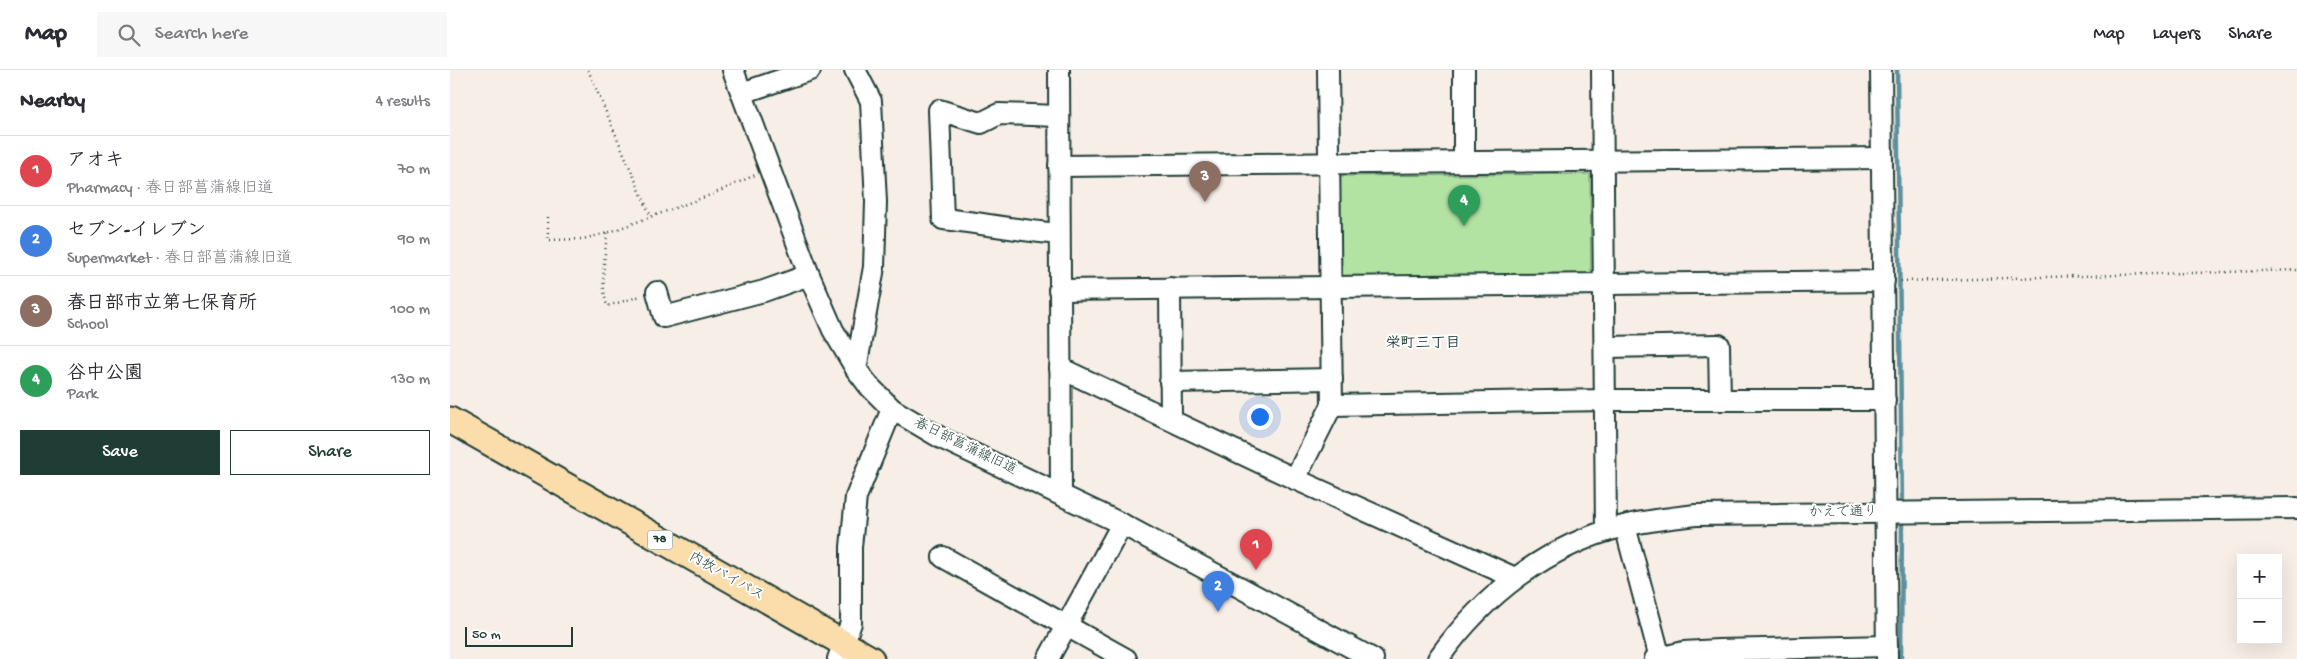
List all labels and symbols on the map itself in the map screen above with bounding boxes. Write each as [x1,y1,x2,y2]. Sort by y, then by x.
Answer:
pin: 3 [1189,161,1221,202]
pin: 4 [1448,185,1480,226]
district label: 栄町三丁目 [1385,335,1461,353]
your location [1247,404,1273,430]
street label: 春日部菖蒲線旧道 [911,414,1019,479]
street label: かえで通り [1808,504,1878,522]
pin: 1 [1240,529,1272,570]
road number: 78 [648,530,672,550]
street label: 内牧バイパス [685,549,767,605]
pin: 2 [1202,571,1234,612]
scale bar [465,624,572,647]

